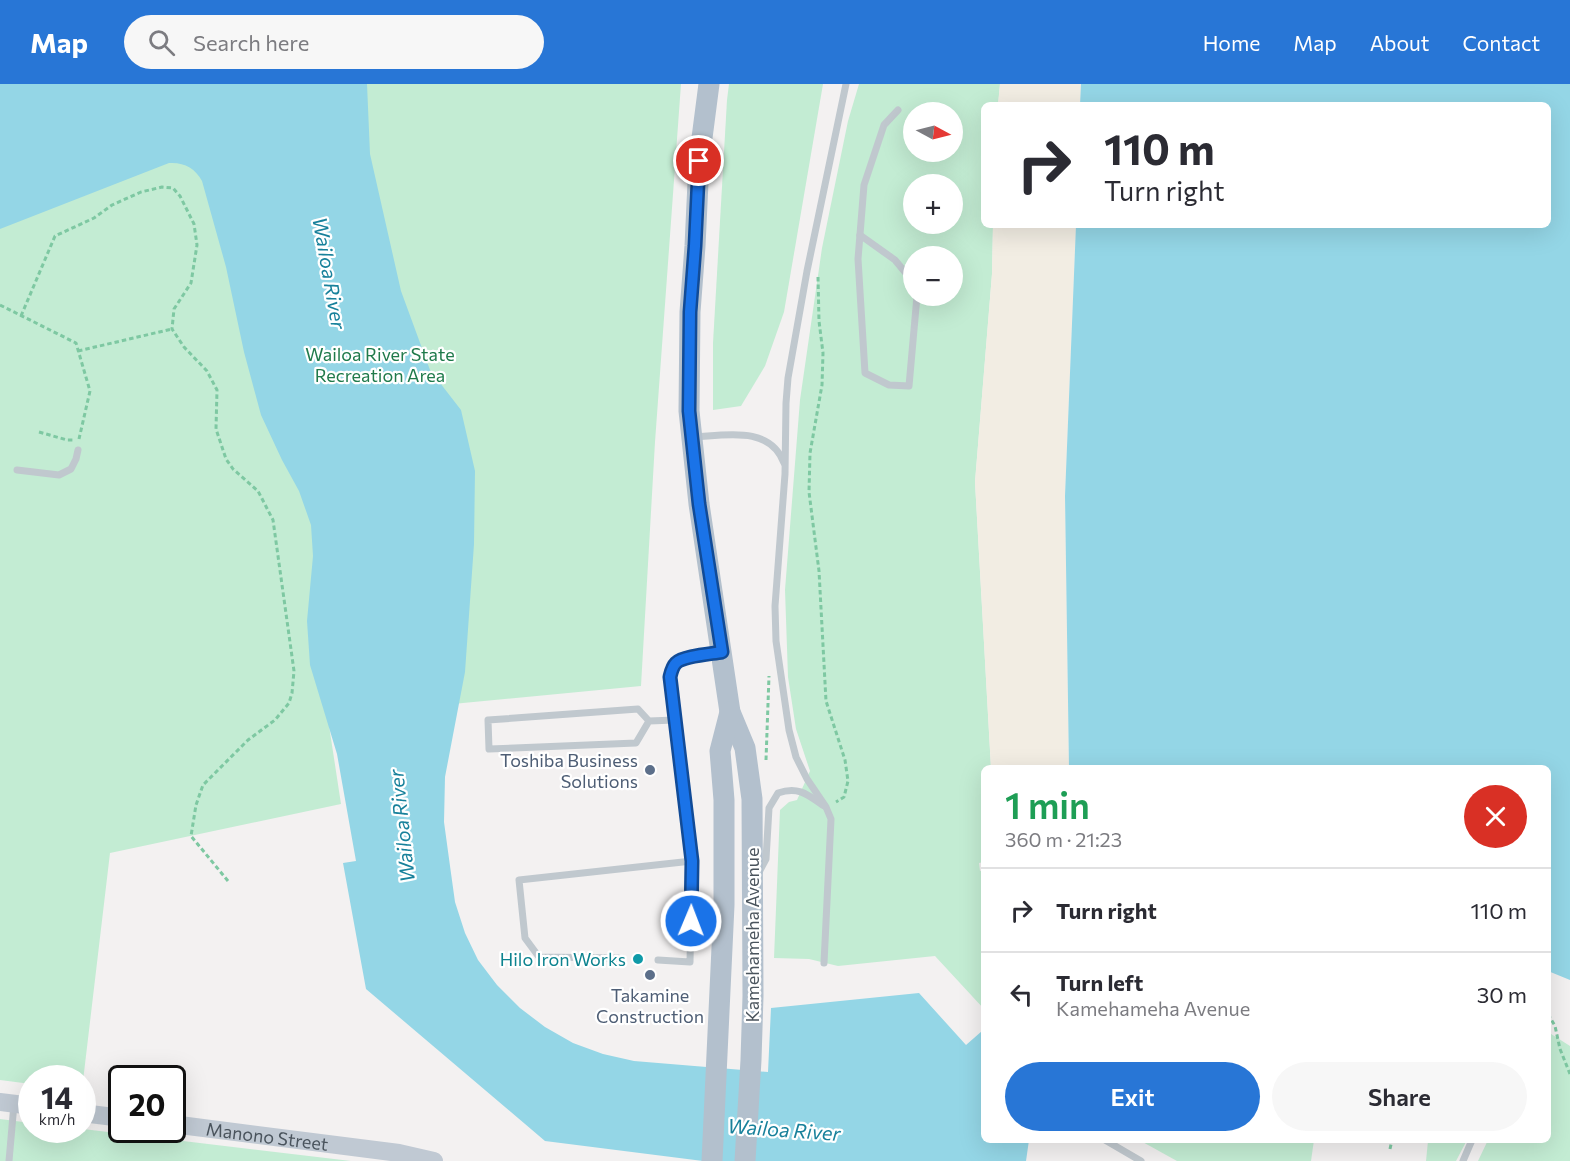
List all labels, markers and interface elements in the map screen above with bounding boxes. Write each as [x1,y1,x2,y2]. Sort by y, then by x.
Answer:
search box [124,15,544,69]
text: Map [30,25,88,59]
icon: search [145,26,178,59]
text: Search here [193,29,309,56]
text: Home [1203,30,1260,55]
text: Map [1293,30,1337,55]
text: About [1370,30,1429,55]
text: Contact [1462,30,1540,55]
north arrow [903,102,963,162]
map controls [903,102,963,306]
text: 110 m [1104,122,1215,174]
icon: right [1005,126,1083,204]
pin [673,135,724,186]
icon: arrive [682,144,715,177]
button: + [903,174,963,234]
text: Turn right [1104,174,1224,207]
water label: Wailoa River [308,215,352,332]
button: − [903,246,963,306]
park label: Wailoa River State Recreation Area [305,343,455,386]
place label: Toshiba Business Solutions [500,749,638,792]
marker: Toshiba Business Solutions [643,763,657,777]
water label: Wailoa River [383,767,419,884]
text: 1 min [1005,782,1090,826]
button: close [1464,785,1527,848]
text: 360 m · 21:23 [1005,827,1122,851]
street label: Kamehameha Avenue [741,848,763,1022]
position arrow [659,889,723,953]
icon: right [1005,894,1038,927]
text: Turn right [1056,897,1157,924]
text: 110 m [1470,897,1527,924]
place label: Hilo Iron Works [500,948,626,970]
marker: Hilo Iron Works [631,952,645,966]
marker: Takamine Construction [643,968,657,982]
text: Turn left [1056,969,1143,996]
icon: left [1005,978,1038,1011]
text: 30 m [1477,981,1527,1008]
place label: Takamine Construction [596,984,704,1027]
text: Kamehameha Avenue [1056,996,1250,1020]
button: Exit [1005,1062,1260,1131]
button: Share [1272,1062,1527,1131]
speed limit sign: 20 [108,1065,186,1143]
text: 14 [41,1078,73,1115]
text: km/h [39,1110,75,1128]
water label: Wailoa River [727,1113,842,1145]
street label: Manono Street [205,1117,330,1155]

